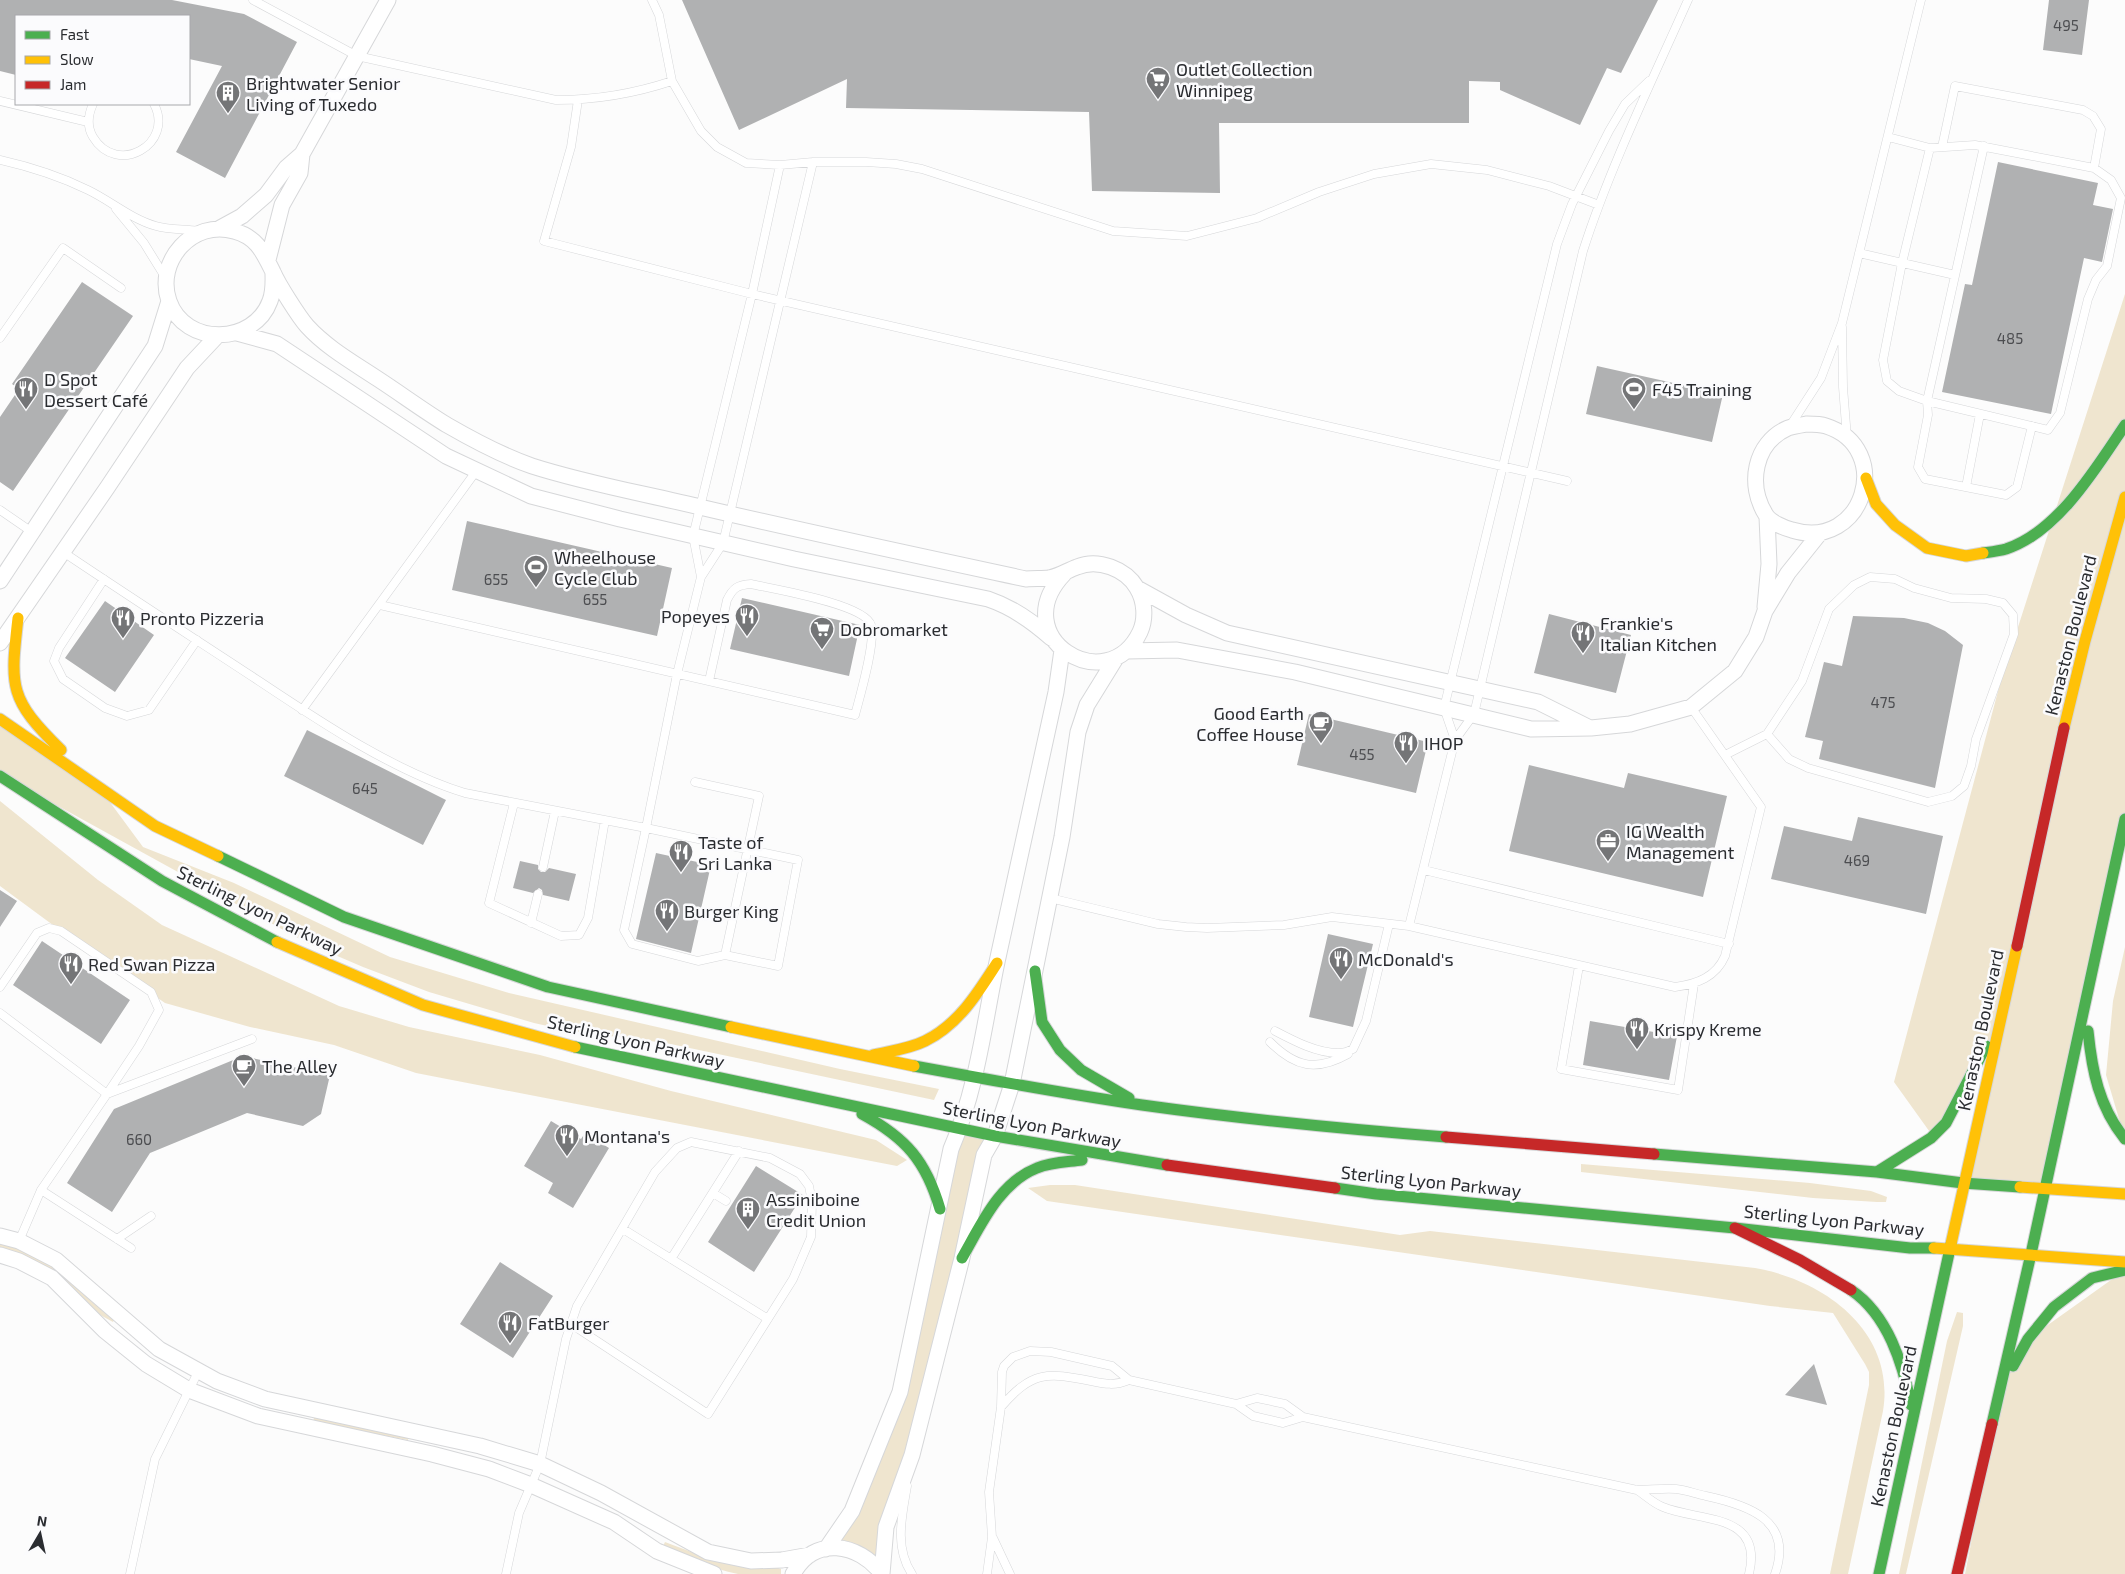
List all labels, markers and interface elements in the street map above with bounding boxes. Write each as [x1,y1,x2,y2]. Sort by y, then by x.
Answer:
legend [15,15,190,105]
house number: 495 [2053,16,2079,34]
text: Fast [60,25,90,43]
text: Slow [60,50,94,68]
place label: Outlet Collection Winnipeg [1176,58,1313,101]
supermarket icon: Outlet Collection Winnipeg [1145,66,1171,100]
place label: Brightwater Senior Living of Tuxedo [246,72,400,115]
text: Jam [60,75,86,93]
building icon: Brightwater Senior Living of Tuxedo [215,80,241,114]
house number: 485 [1997,329,2023,347]
place label: D Spot Dessert Café [44,368,148,411]
restaurant icon: D Spot Dessert Café [13,376,39,410]
sports icon: F45 Training [1621,376,1647,410]
place label: F45 Training [1652,378,1752,400]
place label: Wheelhouse Cycle Club [554,546,656,589]
street label: Kenaston Boulevard [2039,553,2101,717]
sports icon: Wheelhouse Cycle Club [523,554,549,588]
house number: 655 [484,570,508,588]
house number: 655 [583,590,607,608]
restaurant icon: Popeyes [734,603,760,637]
restaurant icon: Pronto Pizzeria [110,605,136,639]
place label: Popeyes [661,605,730,627]
place label: Pronto Pizzeria [140,607,264,629]
place label: Frankie's Italian Kitchen [1600,612,1717,655]
supermarket icon: Dobromarket [809,616,835,650]
place label: Dobromarket [840,618,948,640]
restaurant icon: Frankie's Italian Kitchen [1570,620,1596,654]
house number: 475 [1871,693,1895,711]
place label: Good Earth Coffee House [1196,702,1304,745]
cafe icon: Good Earth Coffee House [1308,710,1334,744]
restaurant icon: IHOP [1393,730,1419,764]
place label: IHOP [1424,732,1463,754]
house number: 455 [1349,745,1375,763]
house number: 645 [352,779,378,797]
place label: IG Wealth Management [1626,820,1735,863]
office icon: IG Wealth Management [1595,828,1621,862]
place label: Taste of Sri Lanka [698,831,772,874]
restaurant icon: Taste of Sri Lanka [668,839,694,873]
house number: 469 [1844,851,1870,869]
street label: Sterling Lyon Parkway [174,860,347,960]
restaurant icon: Burger King [654,898,680,932]
place label: Burger King [684,900,779,922]
restaurant icon: McDonald's [1328,946,1354,980]
street label: Kenaston Boulevard [1952,947,2008,1113]
place label: McDonald's [1358,948,1454,970]
restaurant icon: Red Swan Pizza [58,951,84,985]
place label: Red Swan Pizza [88,953,216,975]
street label: Sterling Lyon Parkway [545,1010,727,1072]
restaurant icon: Krispy Kreme [1624,1016,1650,1050]
place label: Krispy Kreme [1654,1018,1762,1040]
cafe icon: The Alley [231,1053,257,1087]
place label: The Alley [262,1055,338,1077]
street label: Sterling Lyon Parkway [941,1096,1123,1152]
restaurant icon: Montana's [554,1123,580,1157]
place label: Montana's [584,1125,670,1147]
house number: 660 [126,1130,152,1148]
street label: Sterling Lyon Parkway [1340,1161,1523,1201]
place label: Assiniboine Credit Union [766,1188,866,1231]
building icon: Assiniboine Credit Union [735,1196,761,1230]
street label: Sterling Lyon Parkway [1743,1200,1926,1240]
restaurant icon: FatBurger [497,1310,523,1344]
place label: FatBurger [528,1312,609,1334]
street label: Kenaston Boulevard [1865,1343,1921,1509]
north arrow [15,1509,65,1559]
text: N [36,1511,48,1530]

